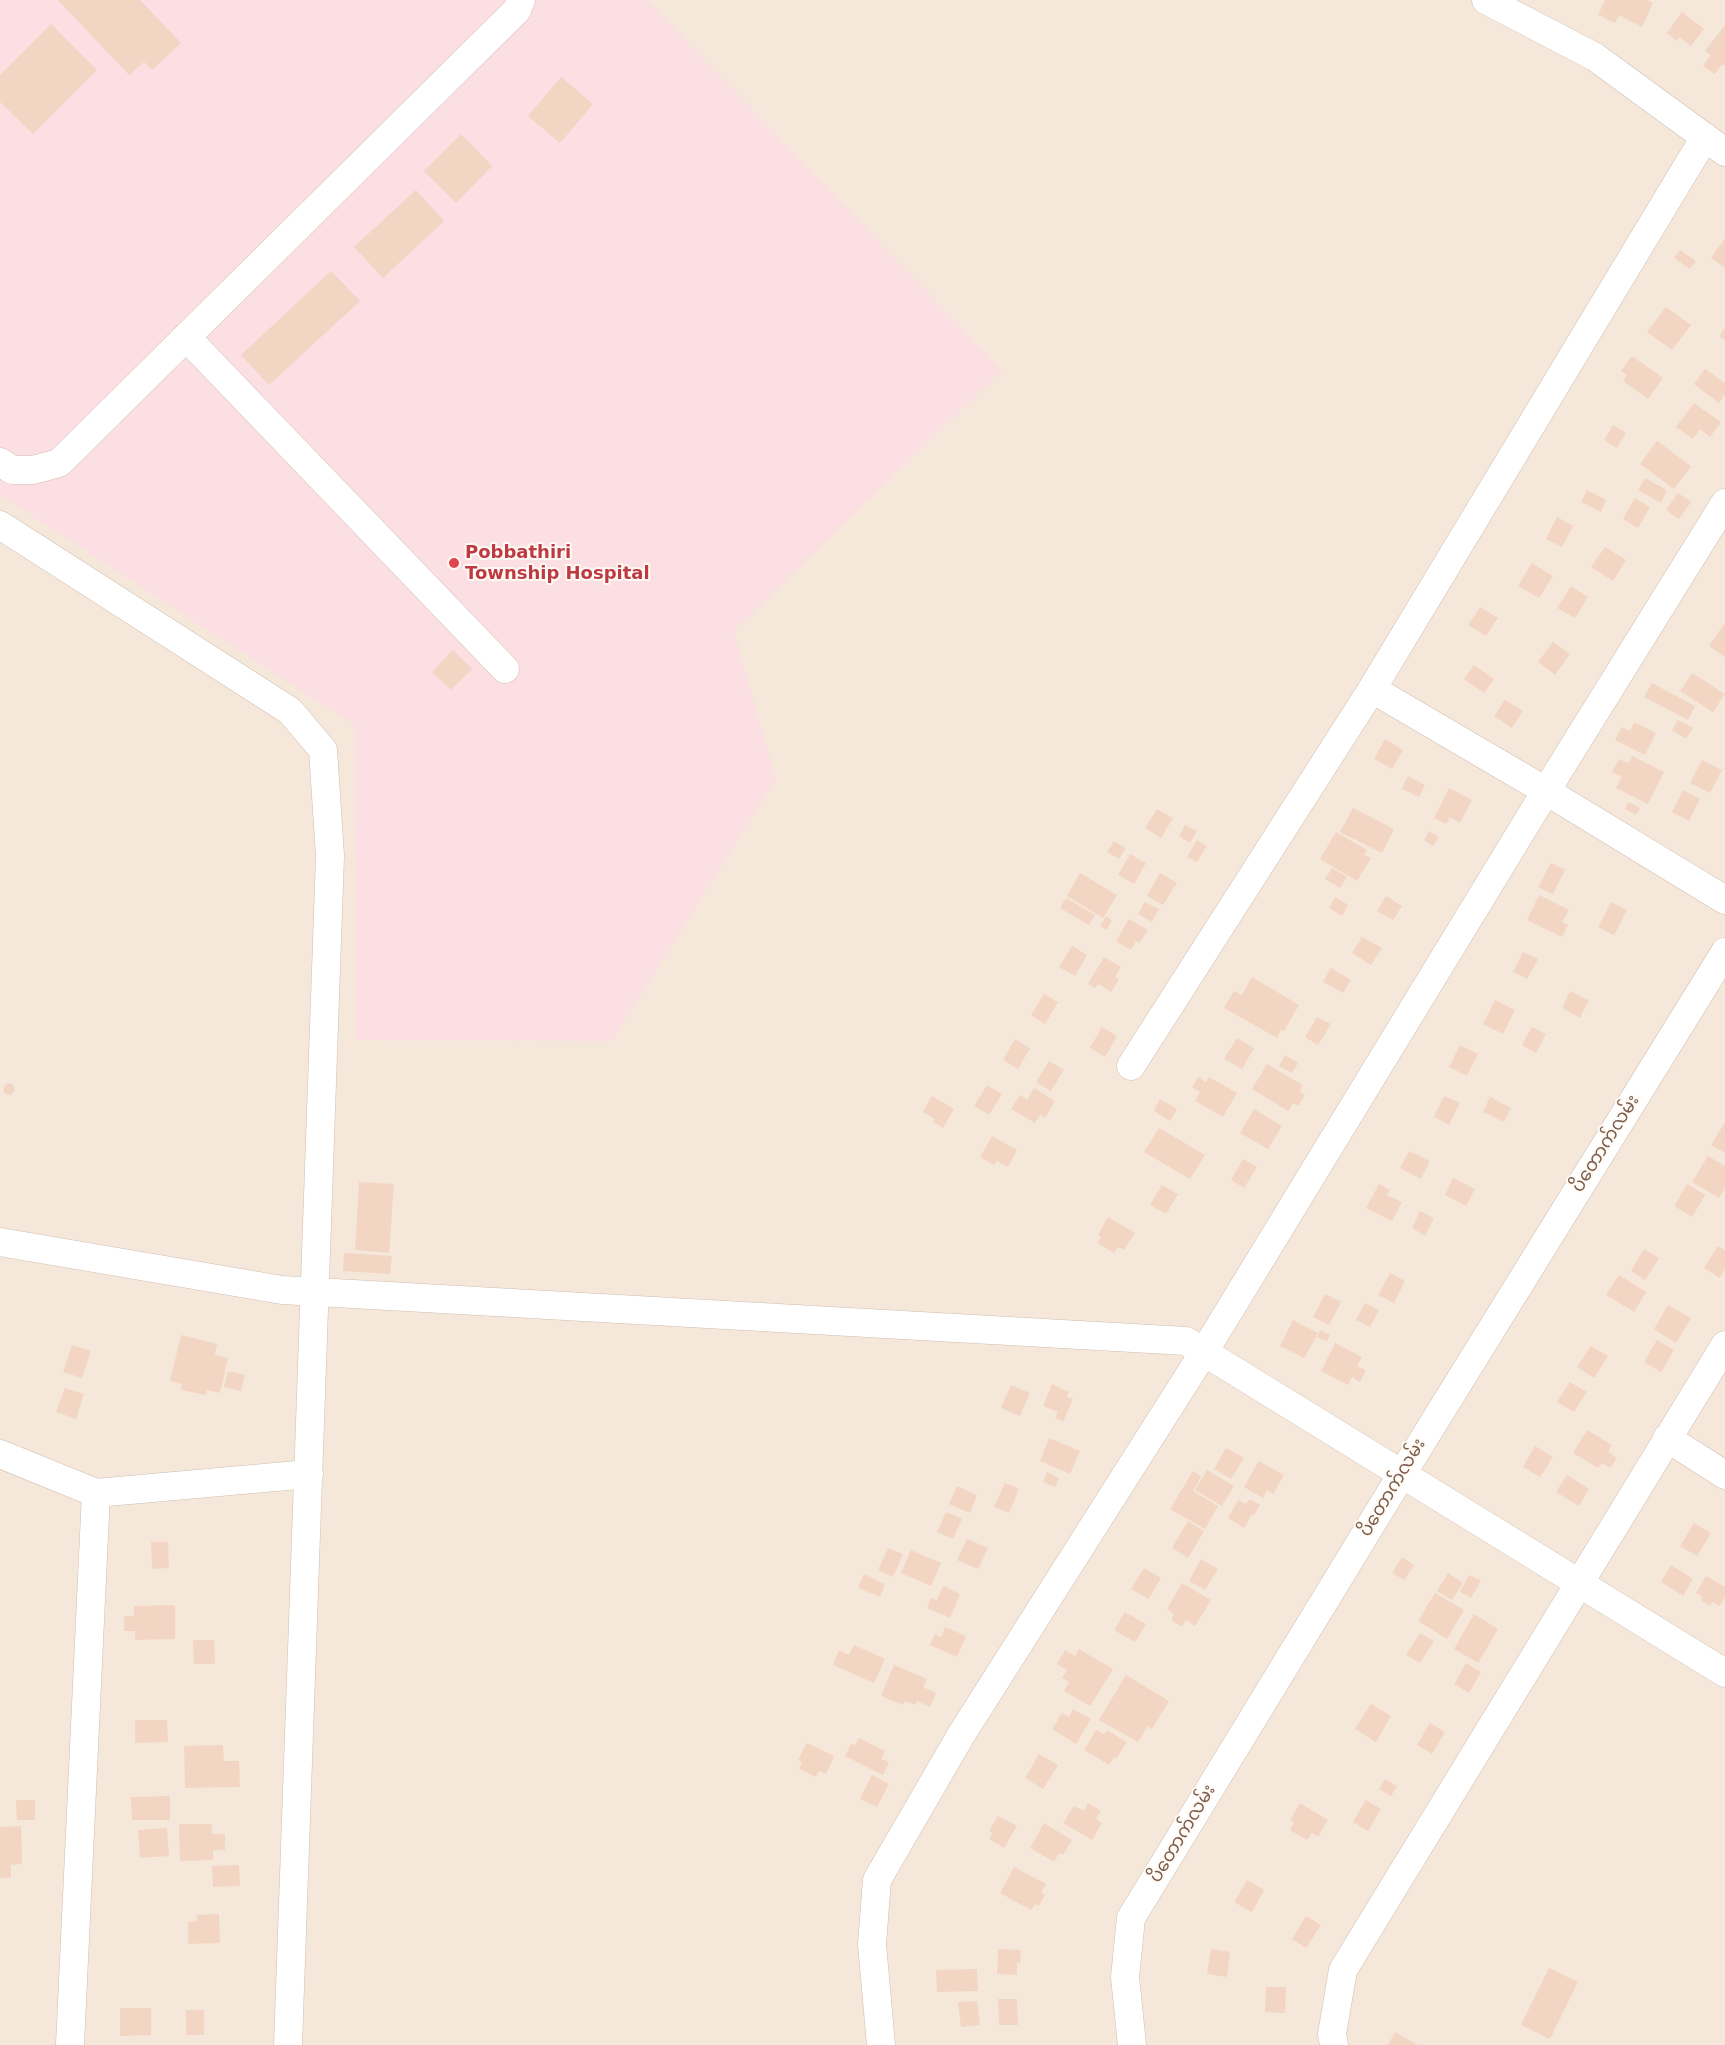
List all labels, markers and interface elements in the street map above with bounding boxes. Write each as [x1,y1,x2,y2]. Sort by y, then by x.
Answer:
place label: Pobbathiri Township Hospital [465,542,650,584]
marker: Pobbathiri Township Hospital [447,556,461,570]
street label: ပိတောက်လမ်း [1568,1091,1644,1197]
street label: ပိတောက်လမ်း [1355,1435,1431,1541]
street label: ပိတောက်လမ်း [1145,1781,1221,1887]

